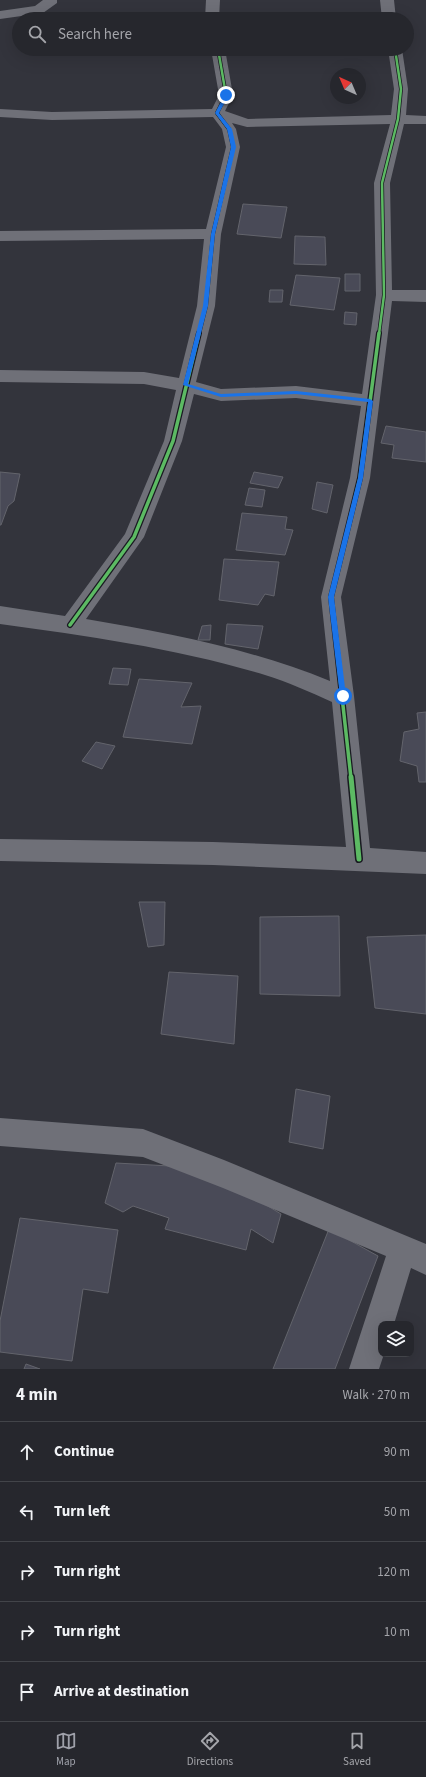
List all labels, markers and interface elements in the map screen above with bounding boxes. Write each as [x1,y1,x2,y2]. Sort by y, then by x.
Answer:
search box [12,12,414,56]
icon: search [26,23,48,45]
text: Search here [58,24,132,45]
north arrow [330,68,366,104]
route end [217,86,235,104]
route start [334,687,352,705]
map controls [378,1321,414,1357]
button: layers [378,1321,414,1357]
text: 4 min [16,1383,57,1407]
text: Walk · 270 m [342,1386,410,1404]
icon: ahead [16,1441,38,1463]
text: Continue [54,1441,114,1462]
text: 90 m [384,1443,410,1461]
icon: left [16,1501,38,1523]
text: Turn left [54,1501,110,1522]
text: 50 m [384,1503,410,1521]
icon: right [16,1561,38,1583]
text: Turn right [54,1561,120,1582]
text: 120 m [377,1563,410,1581]
icon: right [16,1621,38,1643]
text: Turn right [54,1621,120,1642]
text: 10 m [384,1623,410,1641]
icon: arrive [16,1681,38,1703]
text: Arrive at destination [54,1681,189,1702]
tab: Map [55,1730,77,1769]
tab: Directions [187,1730,233,1769]
tab: Saved [343,1730,371,1769]

